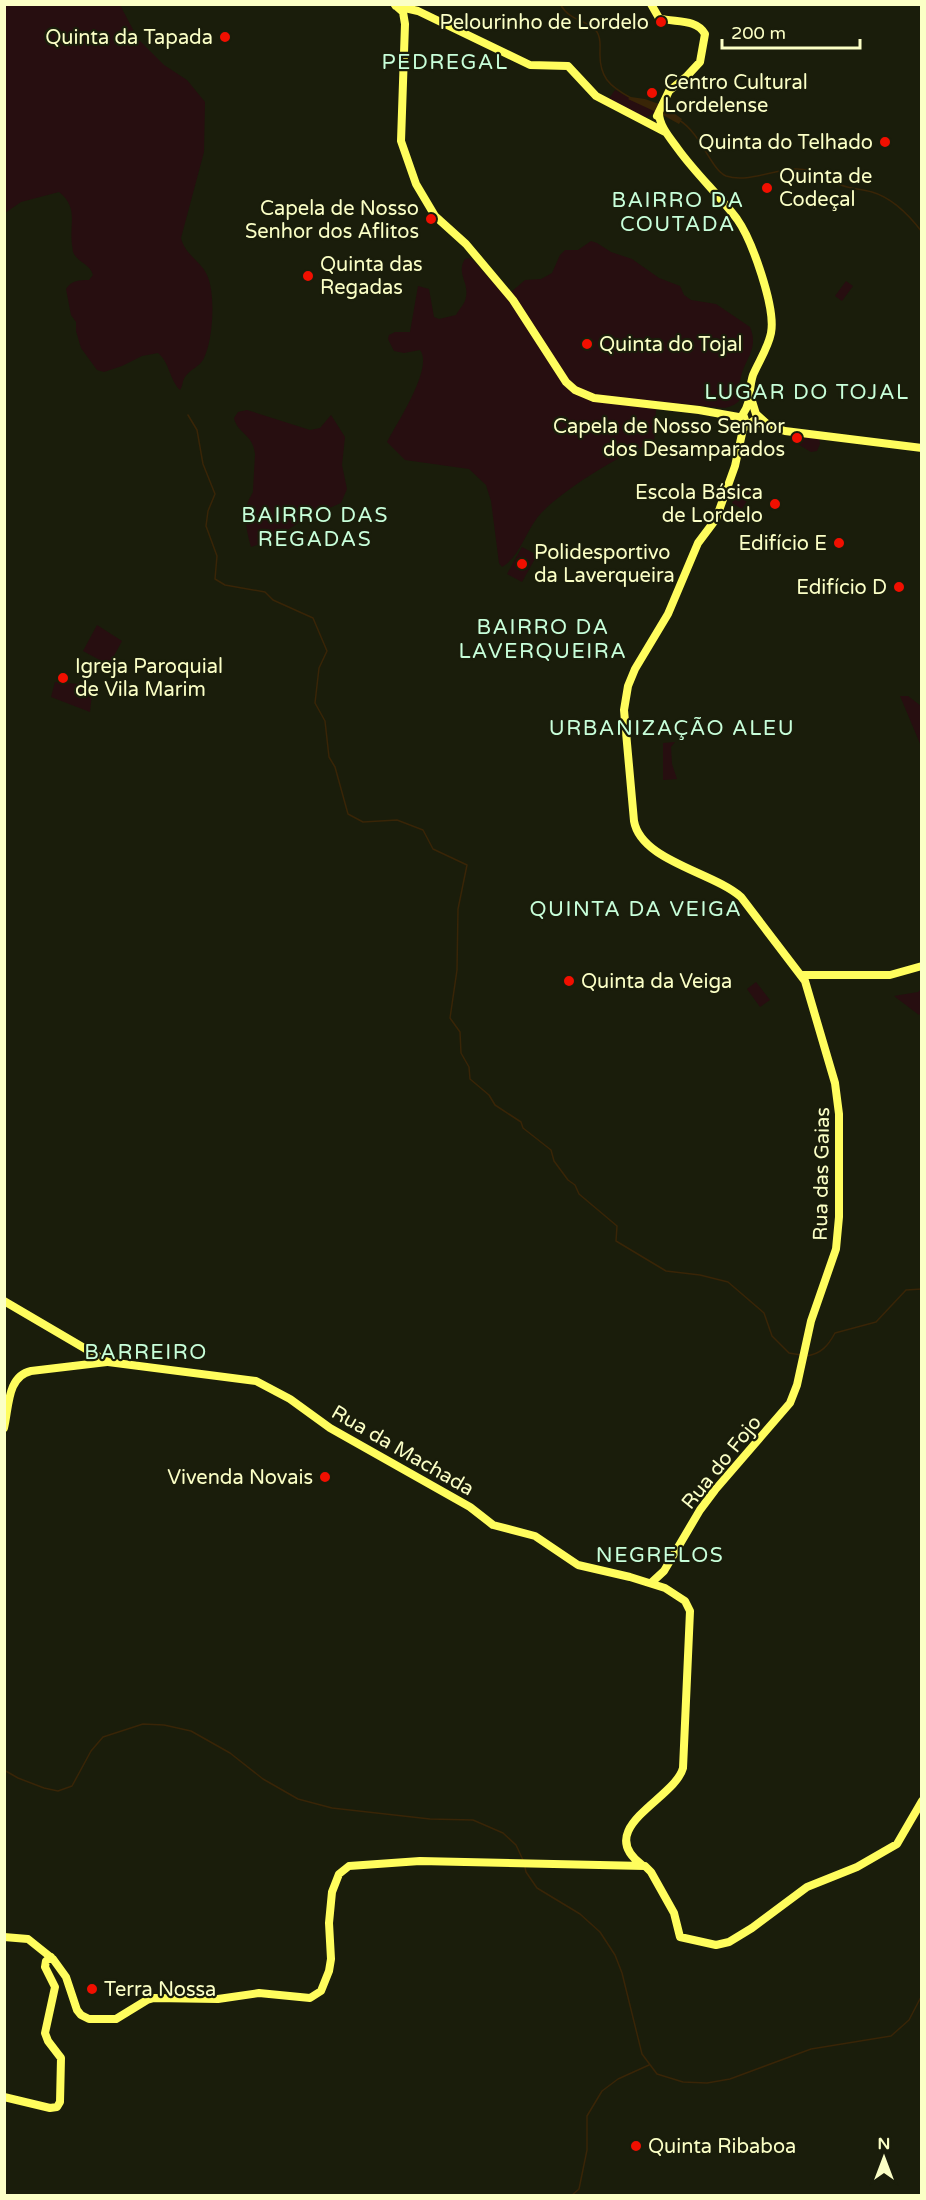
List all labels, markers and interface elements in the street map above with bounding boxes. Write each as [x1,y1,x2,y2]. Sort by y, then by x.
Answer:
place label: Pelourinho de Lordelo [440,11,649,35]
scale bar [722,12,860,50]
marker: Pelourinho de Lordelo [654,15,668,29]
text: 200 m [731,22,786,44]
place label: Quinta da Tapada [45,26,213,50]
marker: Quinta da Tapada [218,30,232,44]
district label: PEDREGAL [381,50,509,75]
place label: Centro Cultural Lordelense [664,71,808,118]
marker: Centro Cultural Lordelense [645,86,659,100]
place label: Quinta do Telhado [698,131,873,155]
marker: Quinta do Telhado [878,135,892,149]
place label: Quinta de Codeçal [779,165,872,212]
marker: Quinta de Codeçal [760,181,774,195]
district label: BAIRRO DA COUTADA [611,188,745,237]
place label: Capela de Nosso Senhor dos Aflitos [245,197,419,244]
marker: Capela de Nosso Senhor dos Aflitos [424,212,438,226]
place label: Quinta das Regadas [320,253,423,300]
marker: Quinta das Regadas [301,269,315,283]
place label: Quinta do Tojal [599,333,743,357]
marker: Quinta do Tojal [580,337,594,351]
district label: LUGAR DO TOJAL [704,380,910,405]
place label: Capela de Nosso Senhor dos Desamparados [553,415,785,462]
marker: Capela de Nosso Senhor dos Desamparados [790,431,804,445]
place label: Escola Básica de Lordelo [635,481,763,528]
marker: Escola Básica de Lordelo [768,497,782,511]
district label: BAIRRO DAS REGADAS [241,503,389,552]
place label: Edifício E [739,532,827,556]
marker: Edifício E [832,536,846,550]
place label: Polidesportivo da Laverqueira [534,541,675,588]
marker: Polidesportivo da Laverqueira [515,557,529,571]
place label: Edifício D [796,576,887,600]
marker: Edifício D [892,580,906,594]
district label: BAIRRO DA LAVERQUEIRA [459,615,627,664]
place label: Igreja Paroquial de Vila Marim [75,655,223,702]
marker: Igreja Paroquial de Vila Marim [56,671,70,685]
district label: URBANIZAÇÃO ALEU [549,716,795,741]
district label: QUINTA DA VEIGA [529,897,743,922]
place label: Quinta da Veiga [581,970,732,994]
marker: Quinta da Veiga [562,974,576,988]
street label: Rua das Gaias [809,1107,835,1241]
district label: BARREIRO [84,1340,208,1365]
street label: Rua da Machada [327,1400,478,1501]
street label: Rua do Fojo [677,1411,767,1514]
place label: Vivenda Novais [167,1466,313,1490]
marker: Vivenda Novais [318,1470,332,1484]
district label: NEGRELOS [596,1543,724,1568]
place label: Terra Nossa [104,1978,216,2002]
marker: Terra Nossa [85,1982,99,1996]
north arrow [854,2128,914,2188]
text: N [878,2134,890,2154]
place label: Quinta Ribaboa [648,2135,796,2159]
marker: Quinta Ribaboa [629,2139,643,2153]

